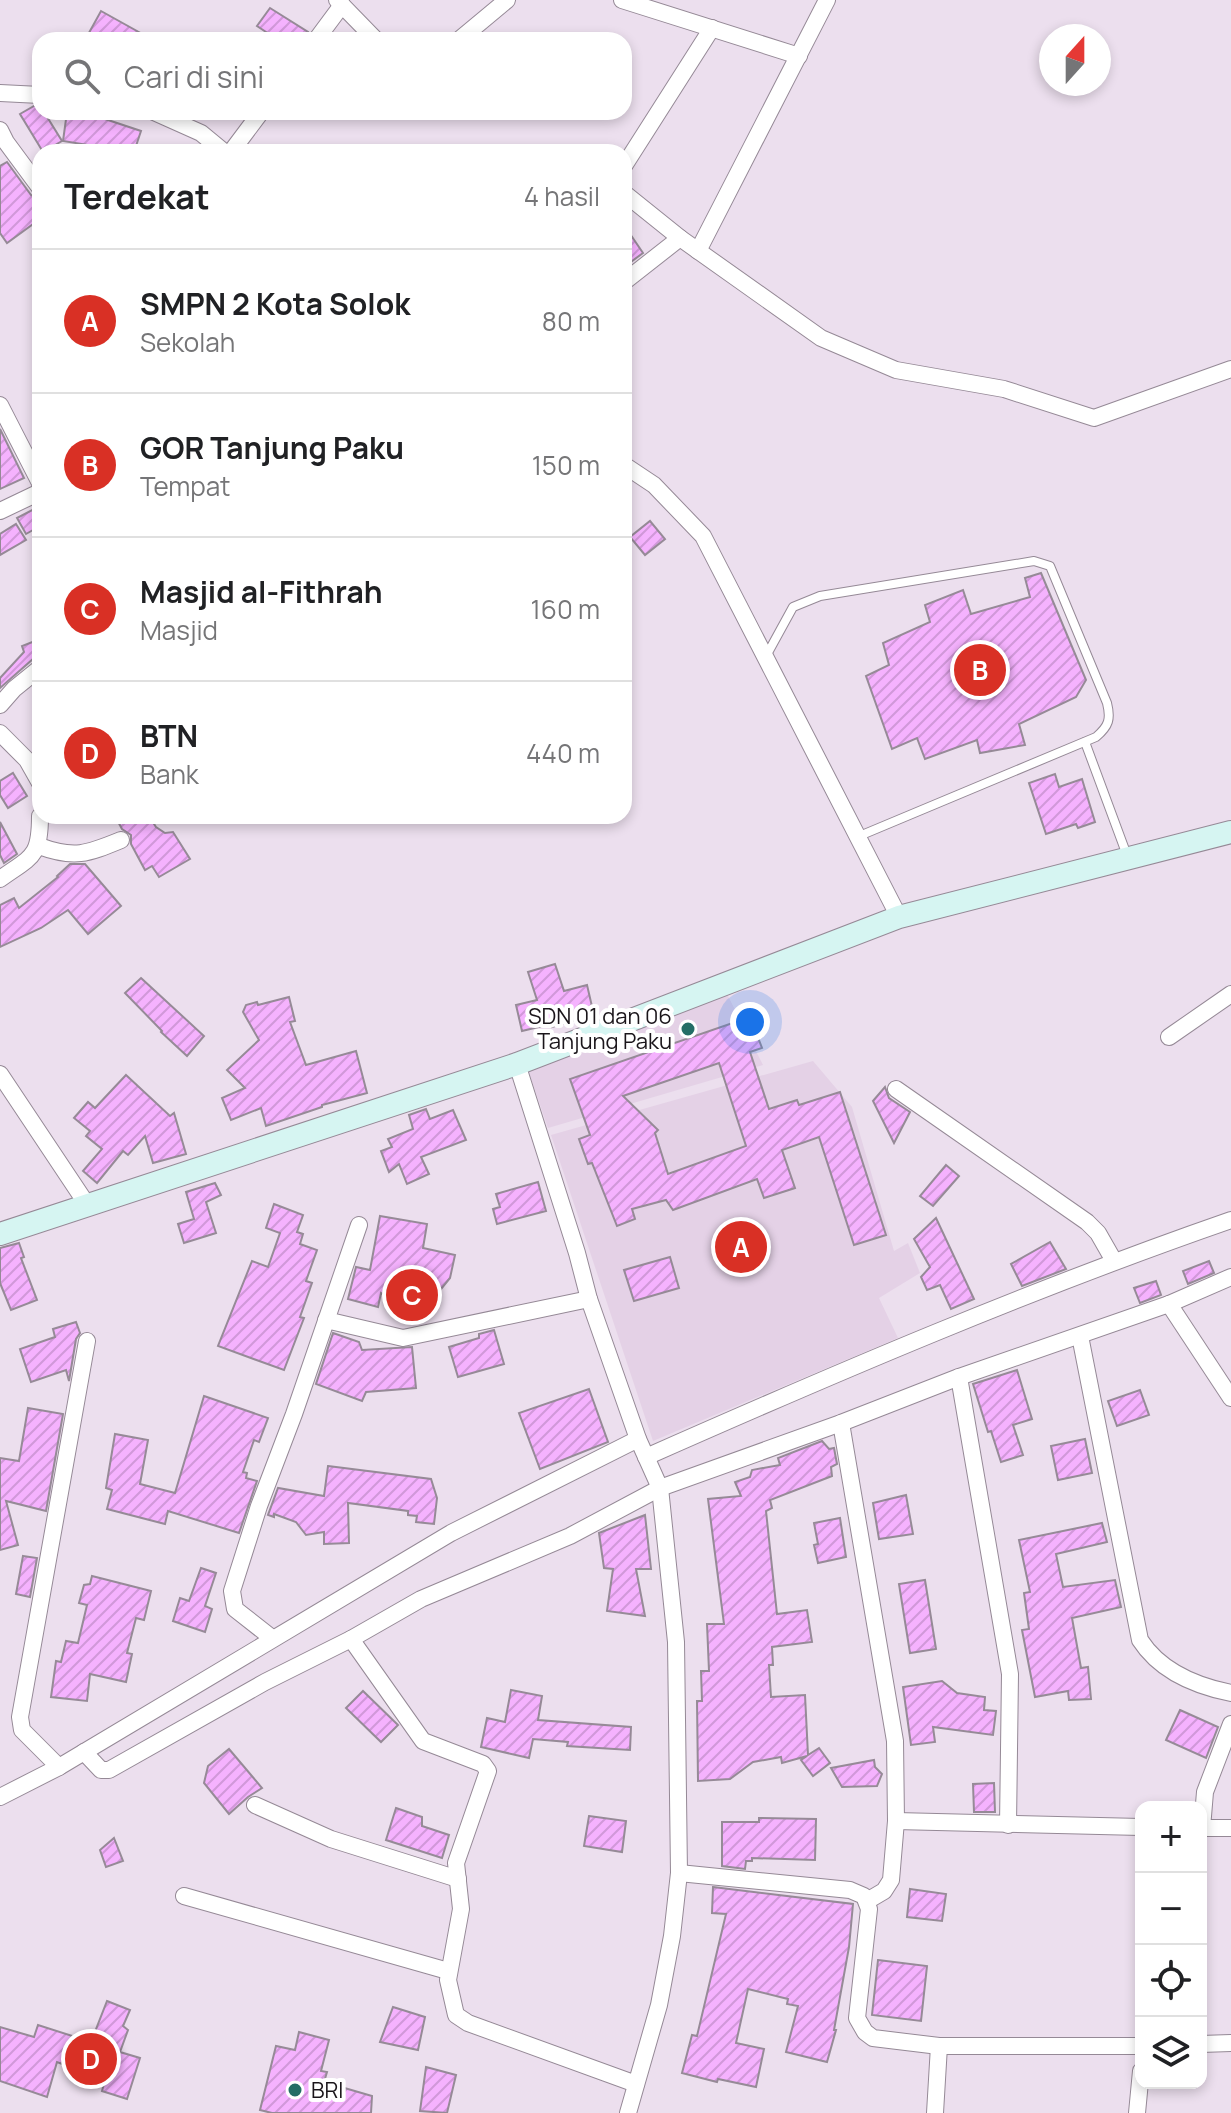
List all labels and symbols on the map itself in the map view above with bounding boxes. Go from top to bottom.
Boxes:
north arrow [1039,24,1111,96]
pin: B [954,640,1006,700]
place label: SDN 01 dan 06 Tanjung Paku [528,1001,672,1056]
your location [730,1002,770,1042]
marker: SDN 01 dan 06 Tanjung Paku [679,1020,697,1038]
pin: A [715,1217,767,1277]
pin: C [386,1265,438,1325]
pin: D [65,2029,117,2089]
place label: BRI [311,2075,344,2105]
marker: BRI [286,2081,304,2099]

